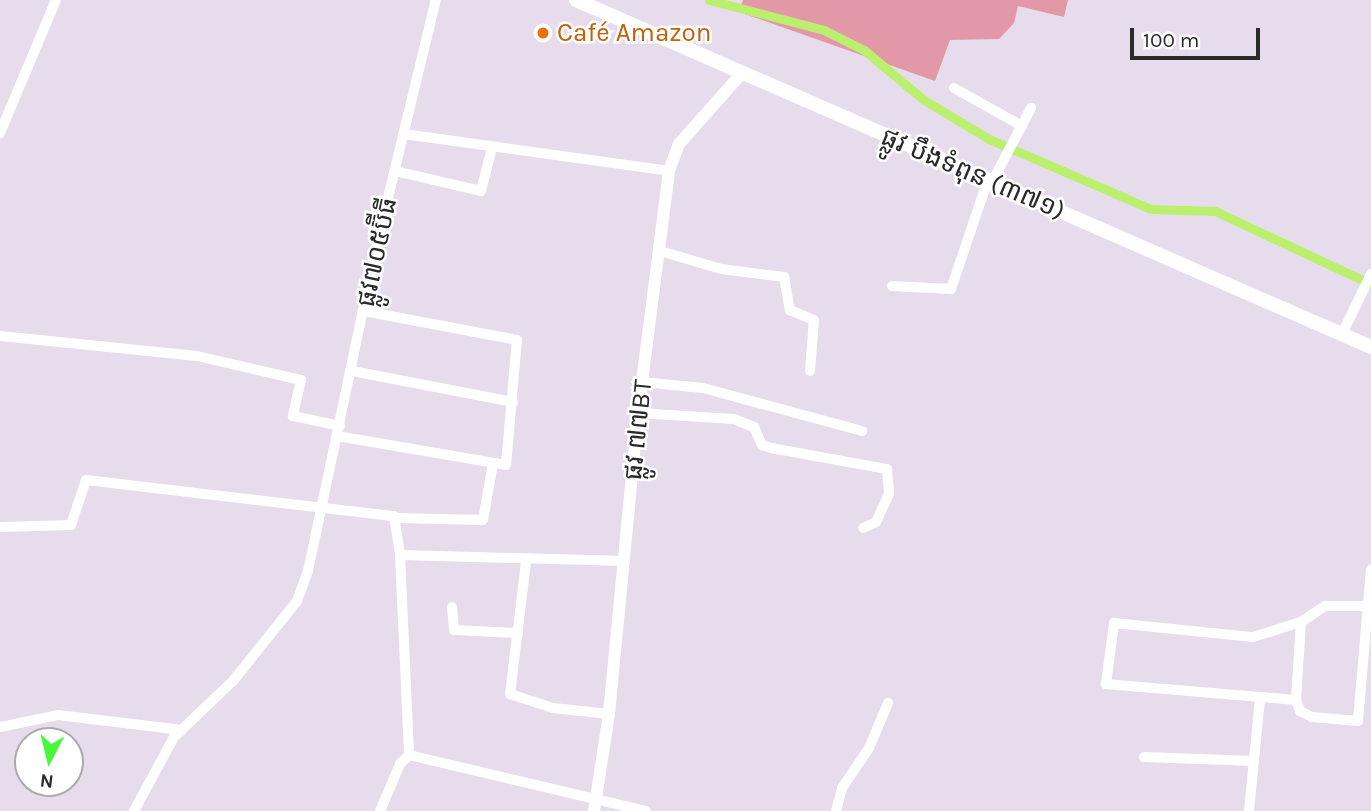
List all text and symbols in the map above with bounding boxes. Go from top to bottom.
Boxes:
scale bar [1133,14,1262,58]
place label: Café Amazon [557,17,711,49]
marker: Café Amazon [535,25,551,41]
text: 100 m [1143,28,1200,52]
street label: ផ្លូវ បឹងទំពុន (៣៧១) [876,121,1070,227]
street label: ផ្លូវ៧០៥ប៊ីធី [350,194,404,310]
street label: ផ្លូវ ៧៧BT [617,378,659,482]
north arrow [14,727,84,797]
text: N [39,769,55,793]

